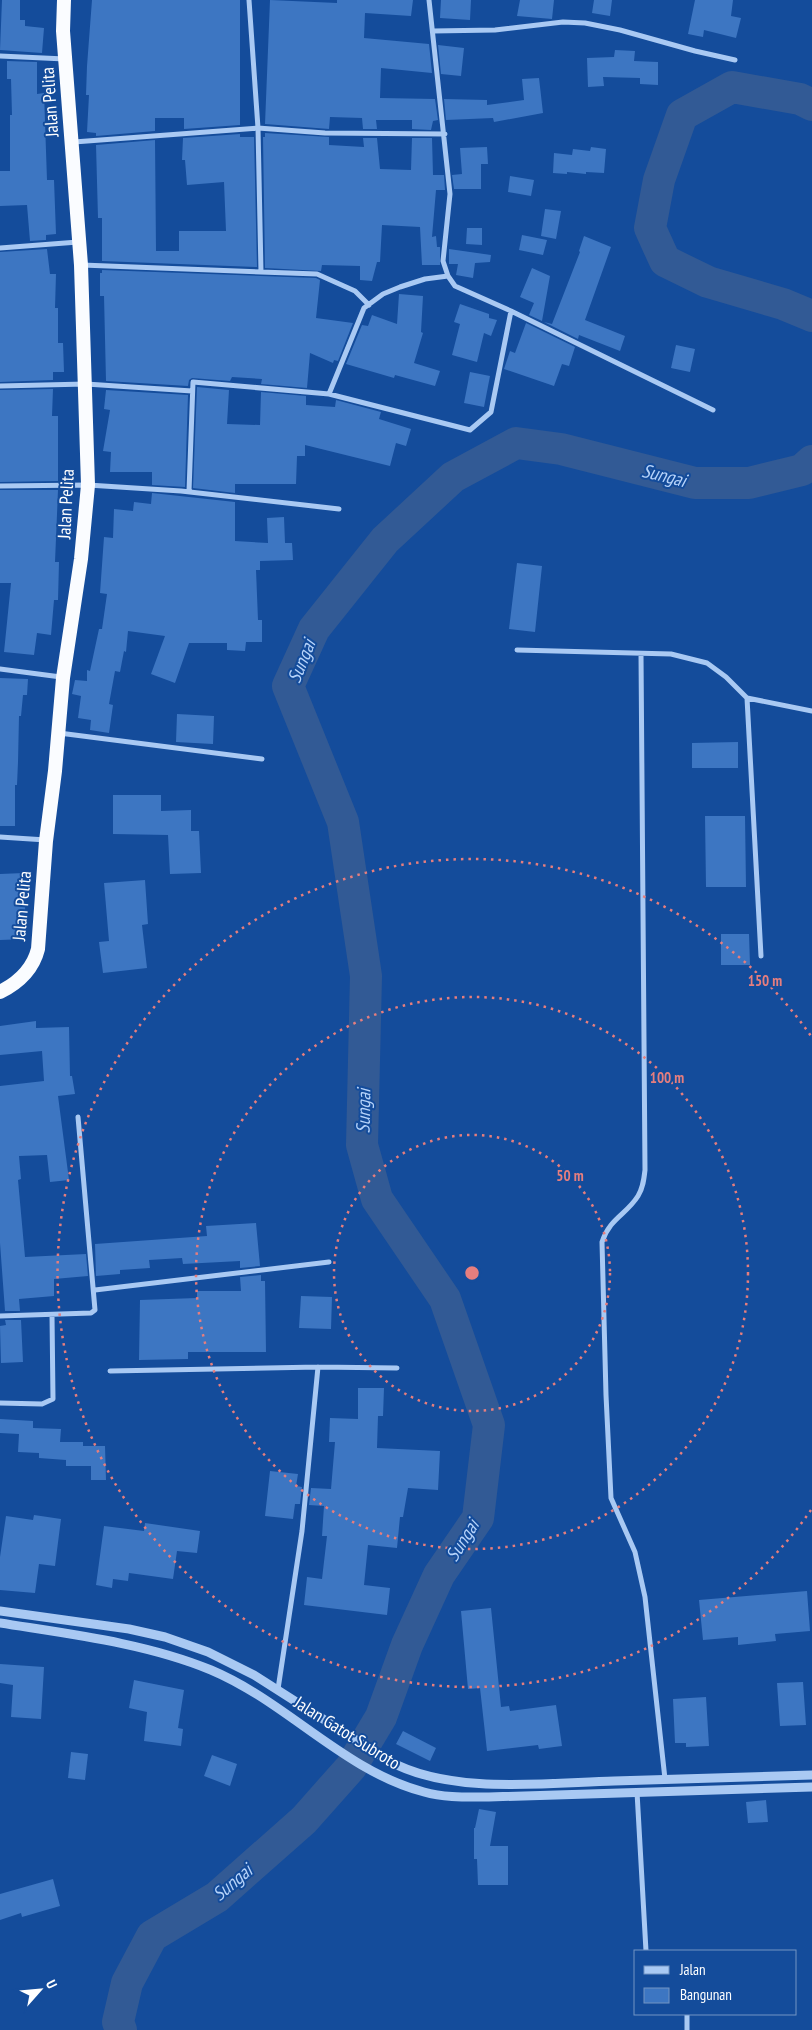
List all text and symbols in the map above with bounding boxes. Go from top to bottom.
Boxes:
street label: Jalan Pelita [36,66,63,139]
water label: Sungai [639,458,691,493]
street label: Jalan Pelita [52,468,79,540]
water label: Sungai [282,633,322,686]
street label: Jalan Pelita [7,870,36,943]
text: 150 m [748,971,782,990]
text: 100 m [650,1068,684,1087]
water label: Sungai [351,1086,375,1134]
text: 50 m [556,1166,584,1185]
centre of rings [463,1264,481,1282]
water label: Sungai [440,1512,486,1565]
street label: Jalan Gatot Subroto [289,1690,405,1774]
water label: Sungai [207,1857,259,1906]
legend [634,1950,797,2015]
text: Jalan [679,1960,706,1979]
north arrow [15,1965,65,2015]
text: U [42,1977,61,1991]
text: Bangunan [680,1985,732,2004]

